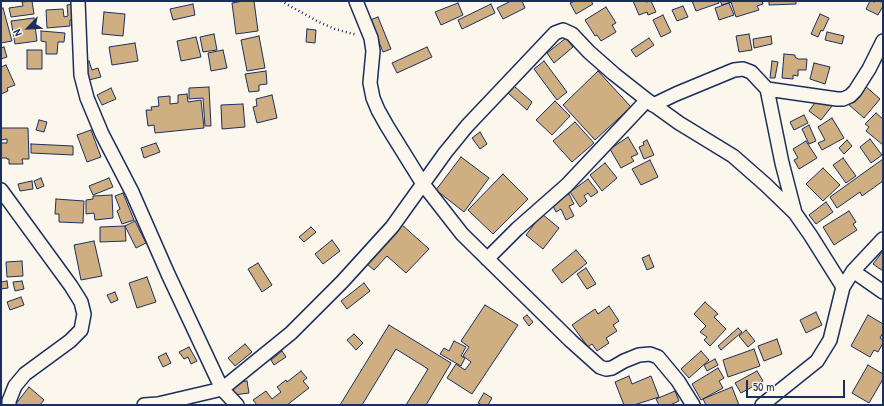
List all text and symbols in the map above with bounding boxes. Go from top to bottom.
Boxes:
north arrow [8,8,48,48]
text: N [9,27,25,38]
scale bar [748,372,847,398]
text: 50 m [753,378,774,395]

